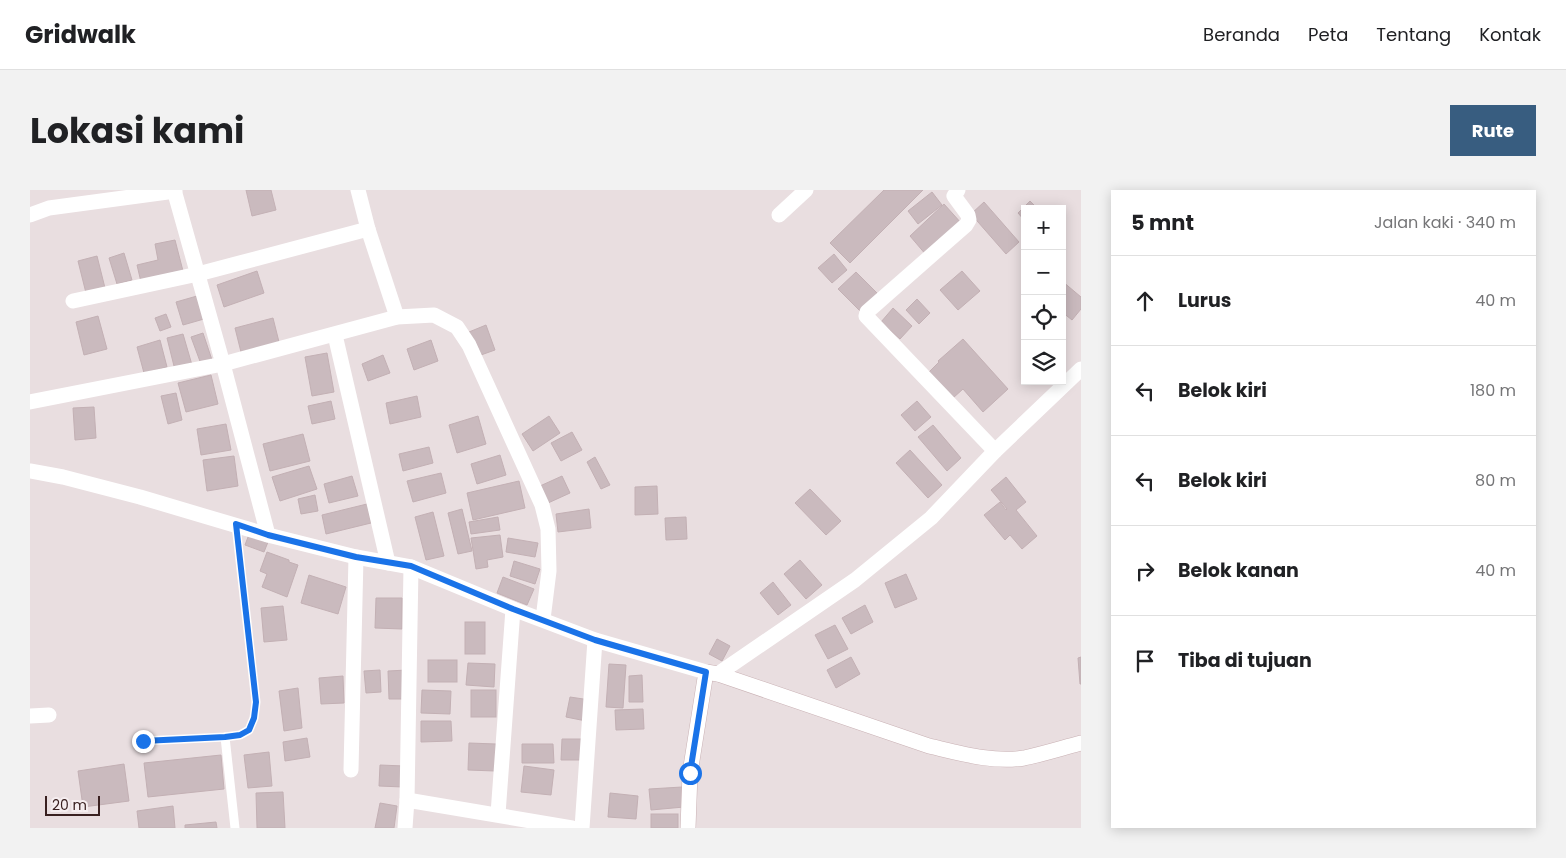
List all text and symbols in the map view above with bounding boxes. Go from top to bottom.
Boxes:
text: Gridwalk [25,18,136,51]
text: Beranda [1203,22,1280,47]
text: Peta [1308,22,1348,47]
text: Tentang [1376,22,1451,47]
text: Kontak [1479,22,1541,47]
button: Rute [1450,105,1536,156]
text: Lokasi kami [30,106,244,155]
map controls [1021,205,1066,385]
button: + [1021,205,1066,250]
text: 5 mnt [1131,208,1194,237]
text: Jalan kaki · 340 m [1374,211,1516,234]
button: − [1021,250,1066,295]
icon: ahead [1131,287,1159,315]
text: Lurus [1178,287,1231,314]
text: 40 m [1475,289,1516,312]
button: locate [1021,295,1066,340]
button: layers [1021,340,1066,385]
icon: left [1131,377,1159,405]
text: Belok kiri [1178,377,1267,404]
text: 180 m [1470,379,1516,402]
icon: left [1131,467,1159,495]
text: Belok kiri [1178,467,1267,494]
text: 80 m [1475,469,1516,492]
icon: right [1131,557,1159,585]
text: Belok kanan [1178,557,1299,584]
text: 40 m [1475,559,1516,582]
icon: arrive [1131,647,1159,675]
text: Tiba di tujuan [1178,647,1312,674]
route end [132,730,155,753]
route start [679,762,702,785]
scale bar [45,793,100,816]
text: 20 m [52,795,87,815]

